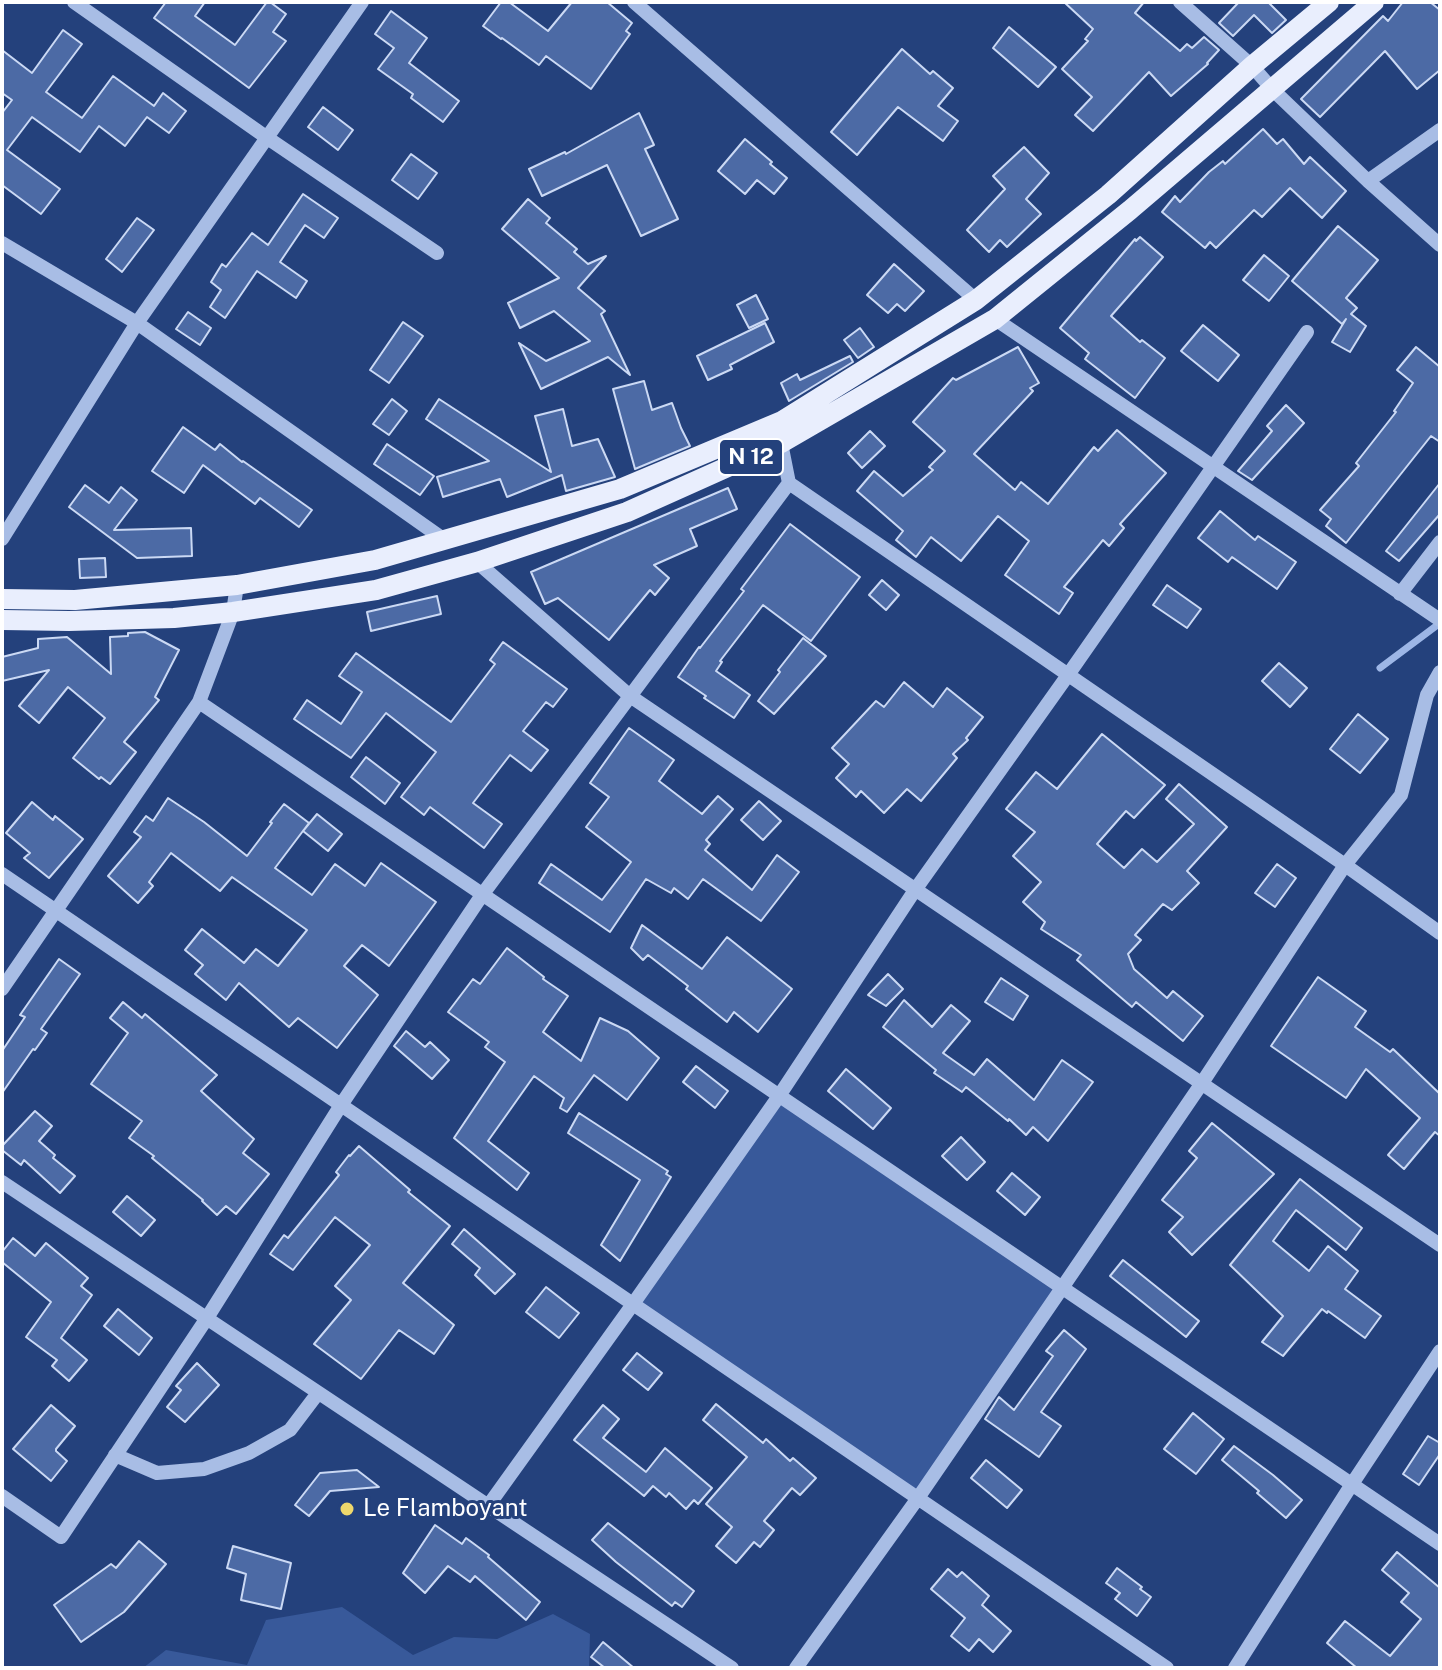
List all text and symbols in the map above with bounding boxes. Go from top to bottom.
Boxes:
road number: N 12 [719,439,783,475]
place label: Le Flamboyant [363,1495,527,1523]
marker: Le Flamboyant [338,1500,356,1518]

